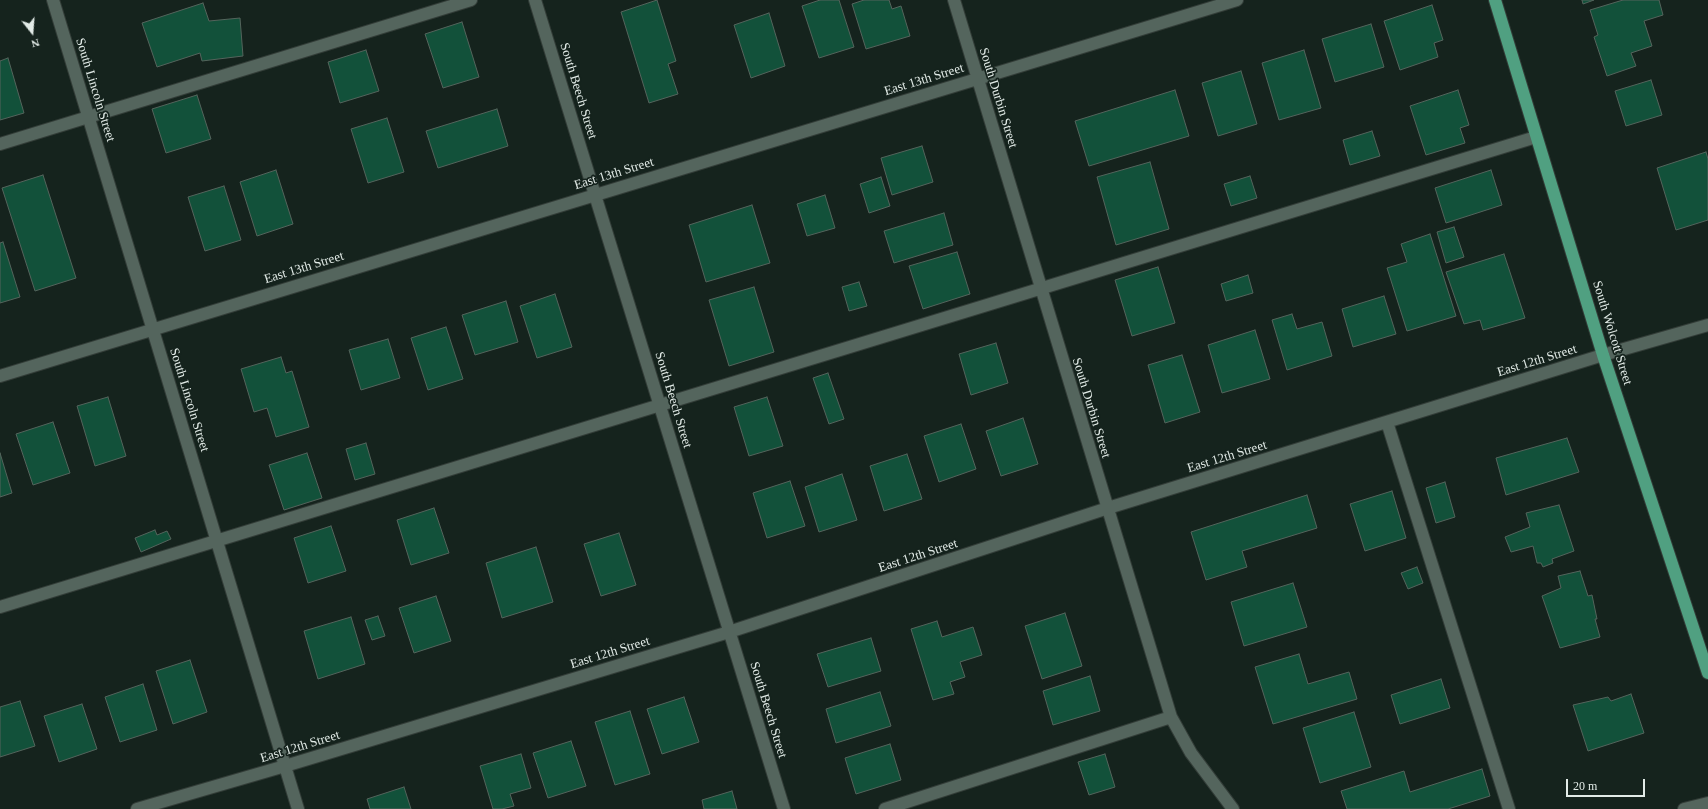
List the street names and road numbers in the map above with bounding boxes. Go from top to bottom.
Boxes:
street label: South Lincoln Street [72,36,118,144]
street label: South Beech Street [556,41,600,141]
street label: South Durbin Street [975,46,1021,150]
street label: East 13th Street [882,61,966,99]
street label: East 13th Street [572,155,656,193]
street label: East 13th Street [262,249,346,287]
street label: South Wolcott Street [1589,279,1635,387]
street label: East 12th Street [1495,342,1579,380]
street label: South Lincoln Street [166,346,212,454]
street label: South Beech Street [651,350,695,450]
street label: South Durbin Street [1068,356,1114,460]
street label: East 12th Street [1185,438,1269,476]
street label: East 12th Street [876,536,960,576]
street label: East 12th Street [568,634,652,672]
street label: South Beech Street [746,660,790,760]
street label: East 12th Street [258,728,342,766]

